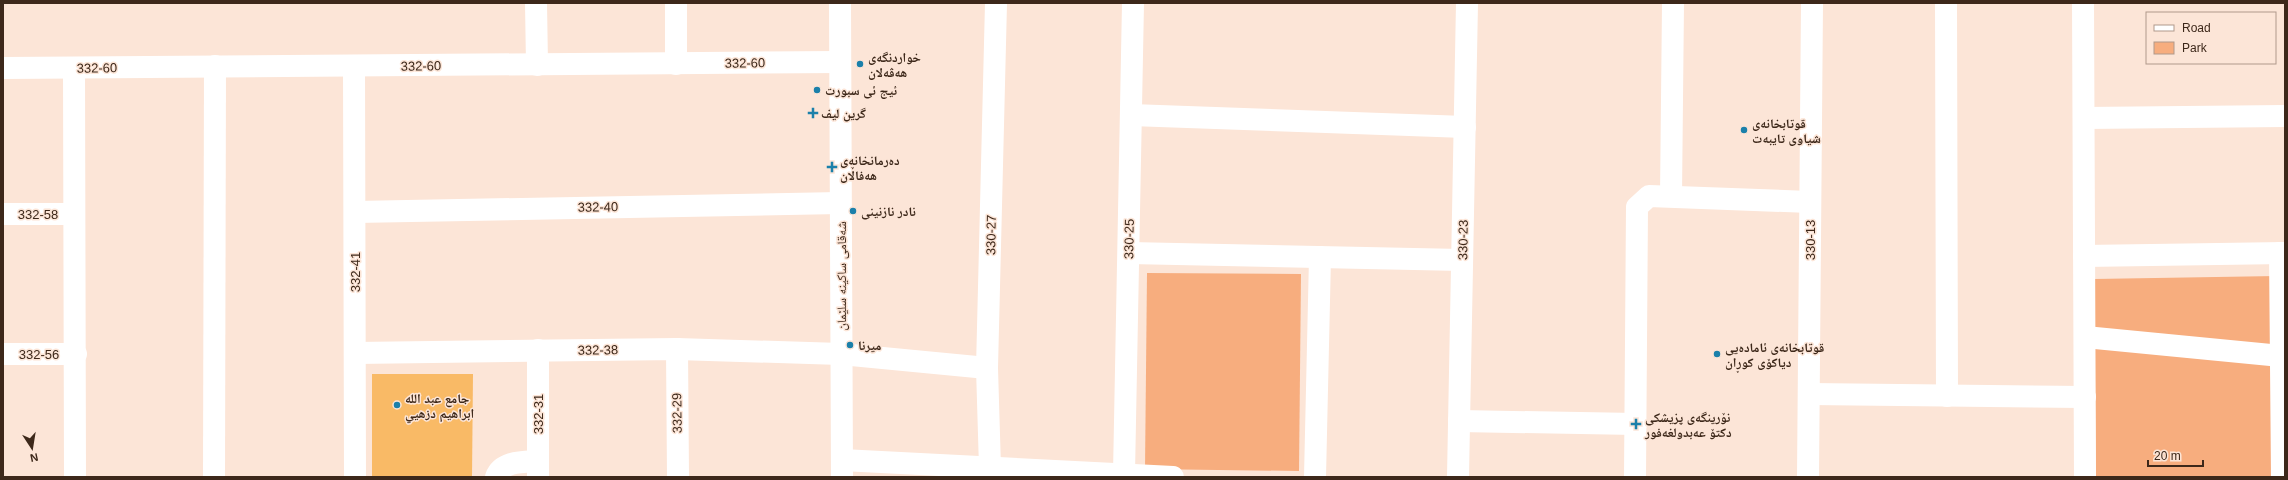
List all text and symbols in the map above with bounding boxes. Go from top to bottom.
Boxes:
legend [2146,12,2276,64]
text: Road [2182,21,2211,35]
text: Park [2182,41,2208,55]
place label: خواردنگەی هەڤەلان [868,50,921,80]
street label: 332-60 [725,55,765,71]
street label: 332-60 [401,58,441,74]
marker: خواردنگەی هەڤەلان [855,59,865,69]
street label: 332-60 [77,60,117,76]
place label: ئیج ئی سبورت [825,83,897,99]
marker: ئیج ئی سبورت [812,85,822,95]
place label: گرین لیف [821,106,866,122]
marker: گرین لیف [808,108,818,118]
place label: قوتابخانەی شیاوی تایبەت [1752,116,1821,146]
marker: قوتابخانەی شیاوی تایبەت [1739,125,1749,135]
place label: دەرمانخانەی هەفاڵان [840,153,900,183]
marker: دەرمانخانەی هەفاڵان [827,162,837,172]
street label: 332-40 [578,199,618,215]
place label: نادر نازنینی [861,204,916,220]
marker: نادر نازنینی [848,206,858,216]
street label: 332-58 [18,207,58,222]
street label: 330-27 [983,215,999,255]
street label: 330-25 [1121,219,1137,259]
street label: 330-23 [1455,220,1471,260]
street label: 330-13 [1803,220,1818,260]
street label: شەقامی ساکینە سلێمان [834,221,850,331]
street label: 332-41 [348,252,363,292]
place label: ميرنا [858,338,881,353]
marker: ميرنا [845,340,855,350]
place label: قوتابخانەی ئامادەیی دیاکۆی کوڕان [1725,340,1824,372]
street label: 332-38 [578,342,618,358]
street label: 332-56 [19,347,59,362]
marker: قوتابخانەی ئامادەیی دیاکۆی کوڕان [1712,349,1722,359]
place label: جامع عبد الله ابراهيم دزهيي [405,391,474,424]
street label: 332-29 [669,393,685,433]
street label: 332-31 [531,394,546,434]
marker: جامع عبد الله ابراهيم دزهيي [392,400,402,410]
place label: نۆرینگەی پزیشکی دکتۆ عەبدولغەفور [1644,410,1732,440]
marker: نۆرینگەی پزیشکی دکتۆ عەبدولغەفور [1630,418,1642,430]
north arrow [12,428,52,468]
scale bar [2148,442,2203,468]
text: 20 m [2154,449,2181,463]
text: N [29,451,39,464]

